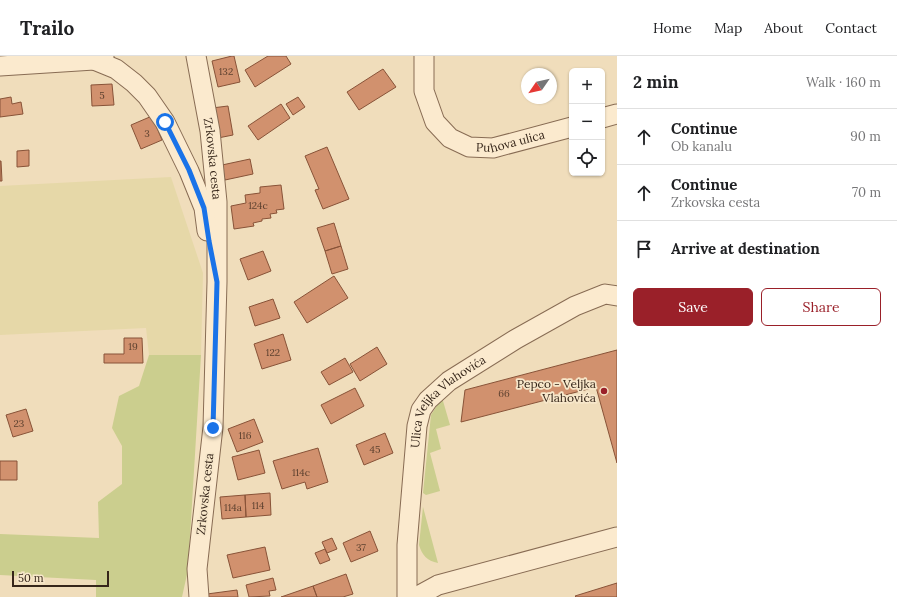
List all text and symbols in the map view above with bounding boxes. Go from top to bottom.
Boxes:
text: Trailo [20,16,74,40]
text: Home [653,19,692,37]
text: Map [714,19,742,37]
text: About [764,19,803,37]
text: Contact [825,19,877,37]
house number: 132 [219,65,233,78]
north arrow [521,68,557,104]
map controls [569,68,605,176]
button: + [569,68,605,104]
text: 2 min [633,71,679,93]
text: Walk · 160 m [806,74,881,91]
house number: 5 [99,89,105,102]
button: − [569,104,605,140]
route start [156,113,174,131]
street label: Zrkovska cesta [201,116,225,200]
text: Continue [671,119,737,138]
icon: ahead [633,126,655,148]
house number: 3 [144,127,150,140]
street label: Puhova ulica [476,127,546,155]
text: 90 m [850,128,881,145]
text: Ob kanalu [671,138,732,155]
button: locate [569,140,605,176]
text: Continue [671,175,737,194]
icon: ahead [633,182,655,204]
text: 70 m [852,184,881,201]
text: Zrkovska cesta [671,194,760,211]
house number: 124c [248,199,268,212]
icon: arrive [633,238,655,260]
text: Arrive at destination [671,239,820,258]
button: Save [633,288,753,326]
button: Share [761,288,881,326]
house number: 19 [128,340,138,353]
house number: 122 [266,346,280,359]
street label: Ulica Veljka Vlahovića [407,352,488,449]
place label: Pepco - Veljka Vlahovića [517,376,596,405]
marker: Pepco - Veljka Vlahovića [599,386,609,396]
house number: 66 [498,387,510,400]
house number: 23 [14,417,25,430]
route end [204,419,222,437]
house number: 116 [238,429,252,442]
house number: 45 [370,443,380,456]
street label: Zrkovska cesta [193,452,216,536]
house number: 114c [292,466,310,479]
house number: 114 [252,499,265,512]
house number: 114a [224,501,242,514]
house number: 37 [356,541,366,554]
scale bar [12,569,109,588]
text: 50 m [18,571,44,585]

